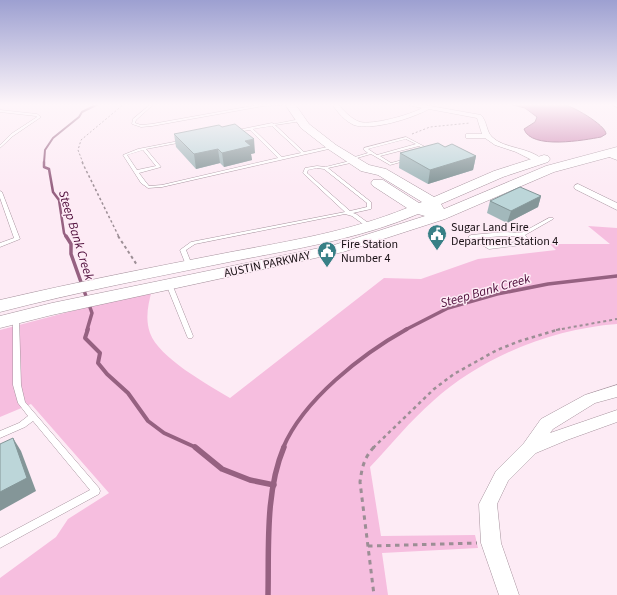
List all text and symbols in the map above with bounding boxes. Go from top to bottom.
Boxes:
water label: Steep Bank Creek [54,188,98,283]
place label: Sugar Land Fire Department Station 4 [451,219,558,250]
public building icon: Sugar Land Fire Department Station 4 [426,223,448,251]
place label: Fire Station Number 4 [341,236,398,267]
public building icon: Fire Station Number 4 [316,240,338,268]
street label: AUSTIN PARKWAY [222,247,312,282]
water label: Steep Bank Creek [438,269,533,312]

